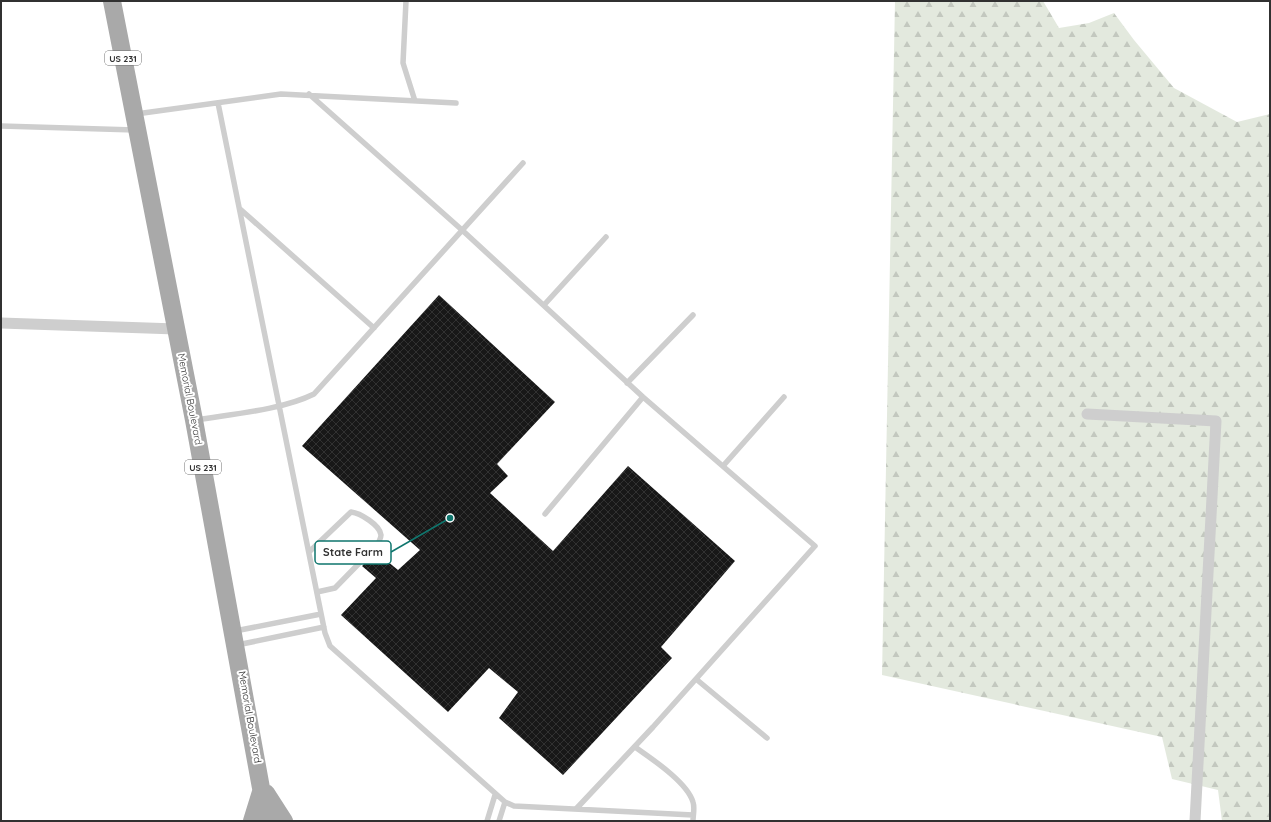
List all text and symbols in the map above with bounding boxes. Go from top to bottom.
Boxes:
road number: US 231 [105,51,141,65]
street label: Memorial Boulevard [175,352,205,446]
road number: US 231 [185,460,221,474]
callout: State Farm [315,541,391,564]
text: State Farm [323,545,383,559]
street label: Memorial Boulevard [236,670,264,764]

